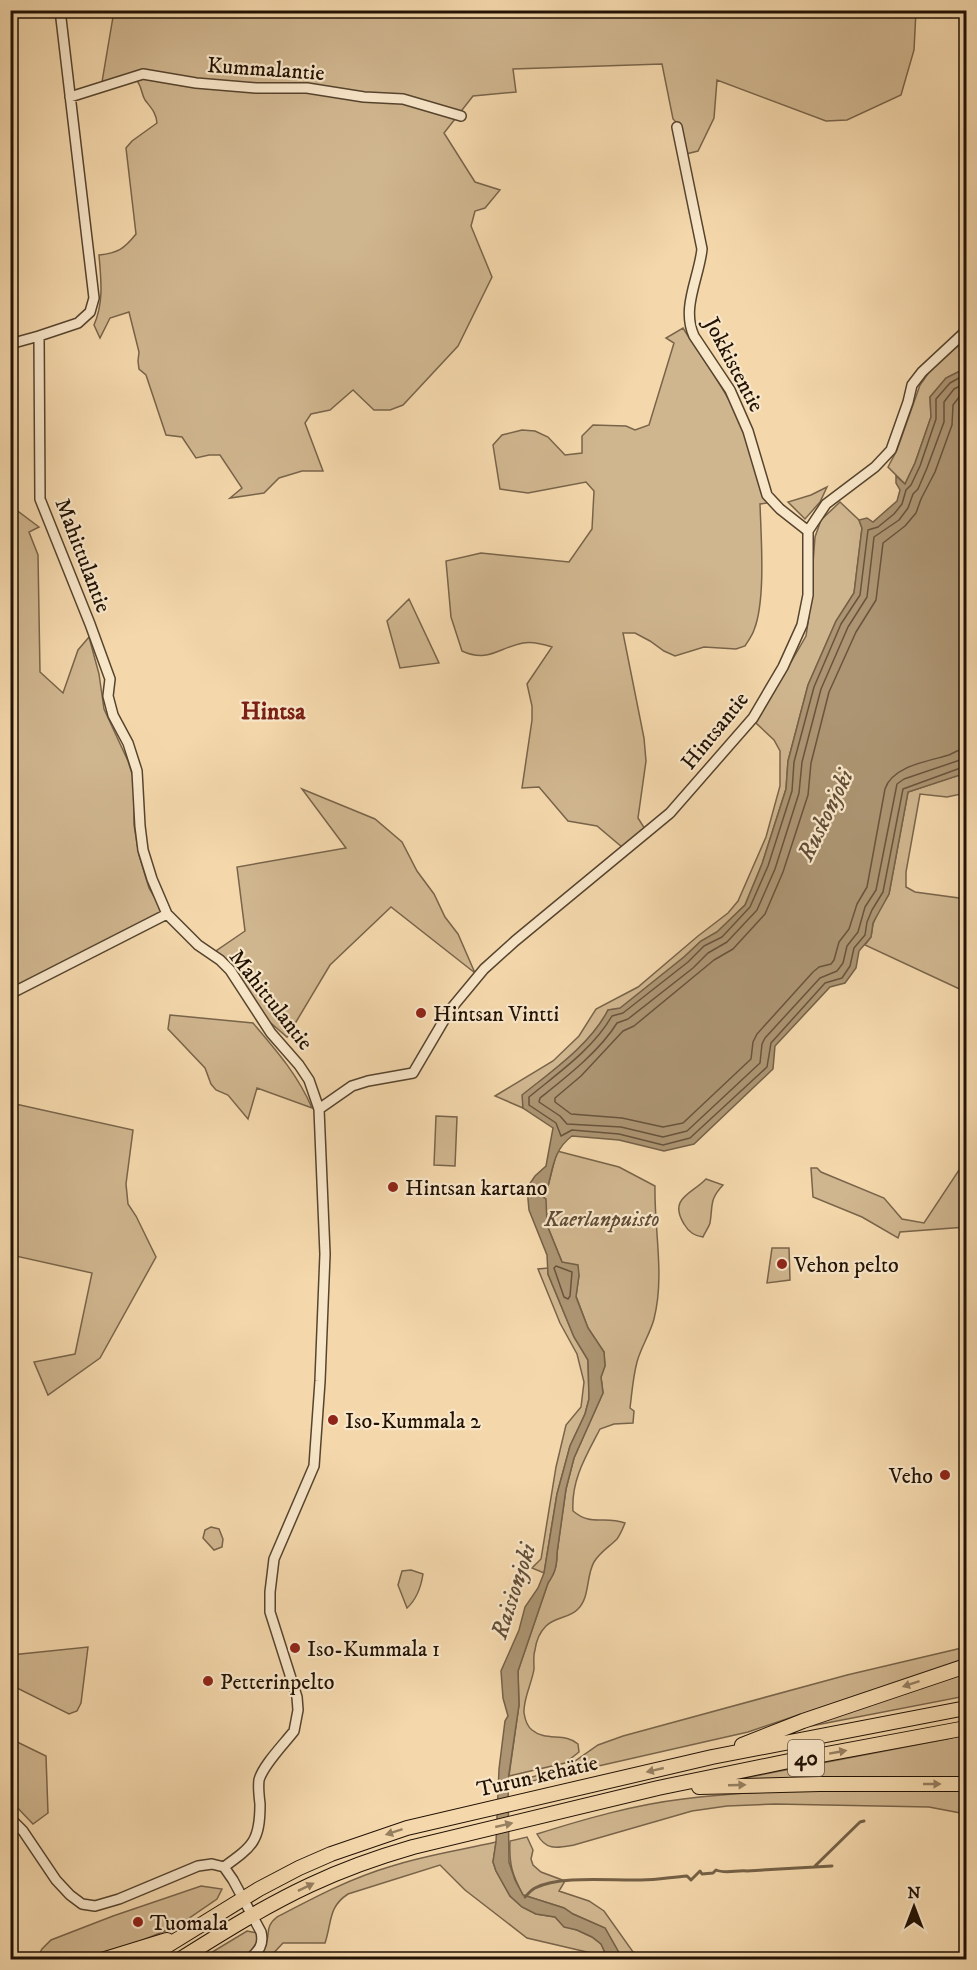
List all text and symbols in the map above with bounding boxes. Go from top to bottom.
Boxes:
street label: Kummalantie [206,52,325,87]
street label: Jokkistentie [697,311,770,417]
street label: Mahittulantie [48,494,117,617]
street label: Hintsantie [676,687,755,775]
district label: Hintsa [241,697,306,727]
water label: Ruskonjoki [791,763,862,867]
street label: Mahittulantie [223,944,319,1056]
place label: Hintsan Vintti [433,1001,559,1028]
marker: Hintsan Vintti [414,1006,428,1020]
place label: Hintsan kartano [405,1175,547,1202]
marker: Hintsan kartano [386,1180,400,1194]
park label: Kaerlanpuisto [544,1206,659,1233]
place label: Vehon pelto [793,1252,899,1279]
marker: Vehon pelto [775,1257,789,1271]
place label: Iso-Kummala 2 [345,1408,481,1435]
marker: Iso-Kummala 2 [326,1413,340,1427]
place label: Veho [888,1463,933,1490]
marker: Veho [938,1468,952,1482]
water label: Raisionjoki [484,1538,544,1644]
place label: Iso-Kummala 1 [307,1636,440,1663]
marker: Iso-Kummala 1 [288,1641,302,1655]
place label: Petterinpelto [220,1669,335,1696]
marker: Petterinpelto [201,1674,215,1688]
one-way arrow [902,1680,920,1690]
road number: 40 [788,1740,824,1776]
one-way arrow [829,1747,848,1756]
street label: Turun kehätie [474,1749,600,1803]
one-way arrow [646,1765,665,1775]
one-way arrow [923,1779,942,1789]
one-way arrow [728,1781,747,1790]
one-way arrow [495,1819,513,1829]
one-way arrow [385,1828,403,1837]
north arrow [884,1877,944,1937]
one-way arrow [297,1883,314,1892]
text: N [907,1883,921,1903]
place label: Tuomala [150,1910,229,1937]
marker: Tuomala [131,1915,145,1929]

